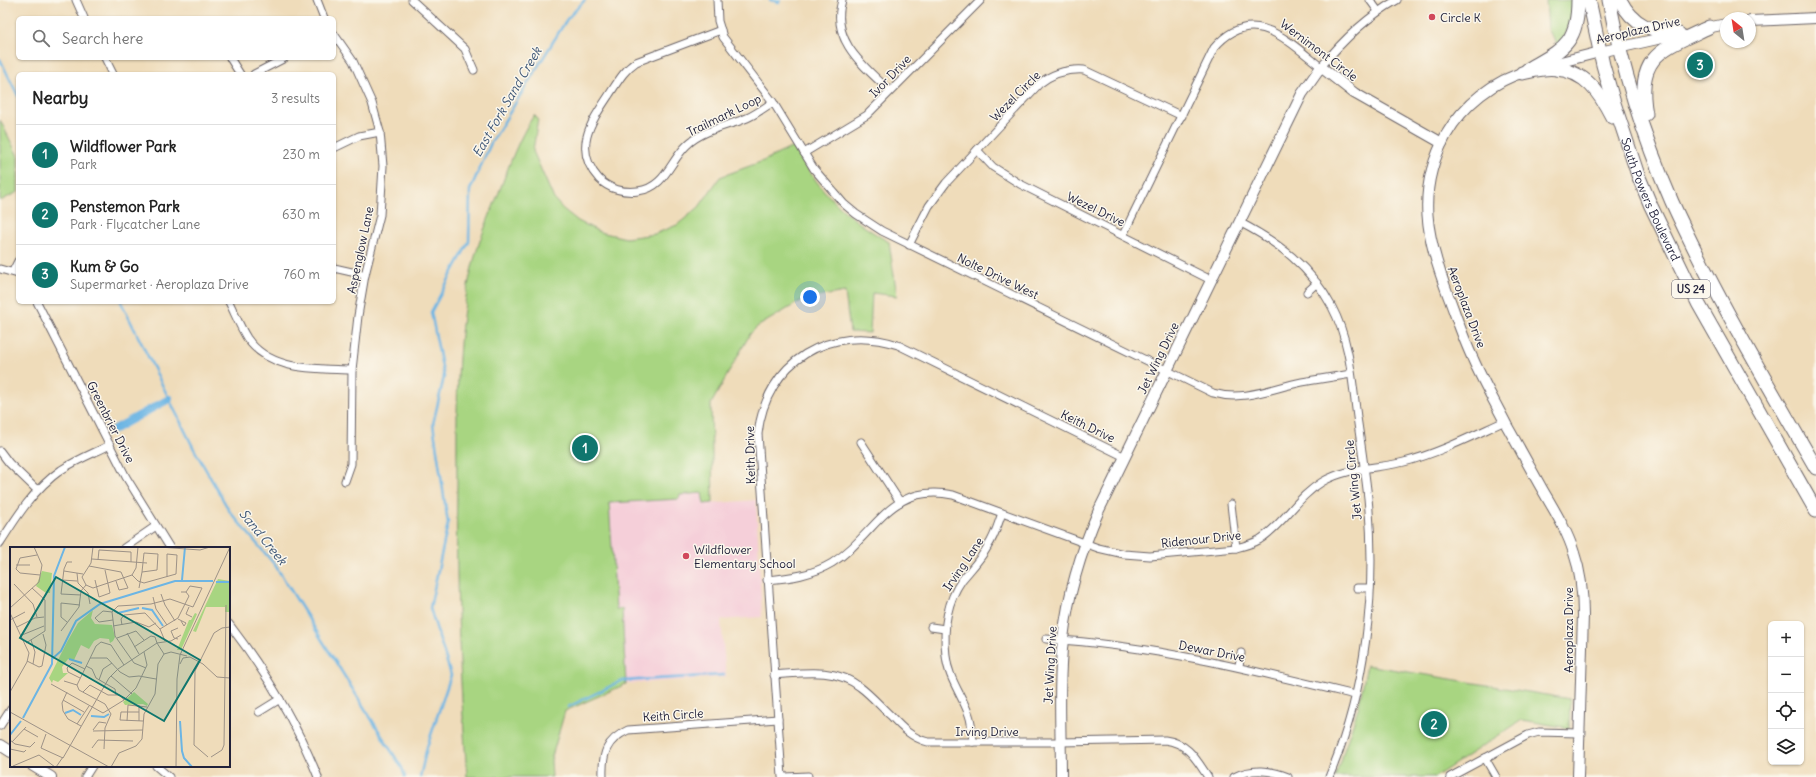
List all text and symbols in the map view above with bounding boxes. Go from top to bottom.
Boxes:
place label: Circle K [1440,10,1481,25]
marker: Circle K [1427,12,1437,22]
north arrow [1720,12,1756,48]
street label: Aeroplaza Drive [1594,13,1682,47]
search box [16,16,336,60]
street label: Wernimont Circle [1277,16,1361,84]
icon: search [30,27,52,49]
text: Search here [62,29,143,48]
water label: East Fork Sand Creek [469,43,546,160]
pin: 3 [1687,50,1713,80]
street label: Ivor Drive [866,52,914,100]
street label: Wezel Circle [987,68,1043,124]
text: Nearby [32,87,88,109]
text: 3 results [271,90,320,107]
street label: Trailmark Loop [685,91,764,139]
street label: South Powers Boulevard [1619,135,1684,263]
text: Wildflower Park [70,137,176,156]
text: 1 [42,146,48,163]
text: 230 m [282,146,320,163]
text: Park [70,156,97,173]
street label: Wezel Drive [1064,188,1128,230]
text: Penstemon Park [70,197,180,216]
street label: Aspenglow Lane [343,205,377,295]
text: 2 [41,206,49,223]
text: 630 m [282,206,320,223]
text: Park · Flycatcher Lane [70,216,200,233]
street label: Nolte Drive West [955,250,1041,302]
text: Kum & Go [70,257,139,276]
street label: Aeroplaza Drive [1445,264,1489,350]
text: 3 [41,266,49,283]
text: 760 m [283,266,320,283]
text: Supermarket · Aeroplaza Drive [70,276,249,293]
road number: US 24 [1672,280,1710,298]
your location [800,287,820,307]
street label: Jet Wing Drive [1134,320,1182,396]
street label: Greenbrier Drive [84,379,138,465]
street label: Keith Drive [1058,406,1118,446]
street label: Keith Drive [742,426,758,484]
pin: 1 [572,433,598,463]
street label: Jet Wing Circle [1341,439,1365,521]
water label: Sand Creek [235,506,292,569]
street label: Ridenour Drive [1160,527,1242,551]
street label: Irving Lane [940,534,986,594]
place label: Wildflower Elementary School [694,542,795,571]
inset map [10,547,230,767]
marker: Wildflower Elementary School [681,551,691,561]
street label: Aeroplaza Drive [1561,587,1576,673]
map controls [1768,621,1804,765]
button: + [1768,621,1804,657]
street label: Jet Wing Drive [1040,626,1060,704]
street label: Dewar Drive [1177,637,1247,665]
button: − [1768,657,1804,693]
button: locate [1768,693,1804,729]
street label: Keith Circle [642,705,704,725]
pin: 2 [1421,709,1447,739]
street label: Irving Drive [955,724,1019,739]
button: layers [1768,729,1804,765]

